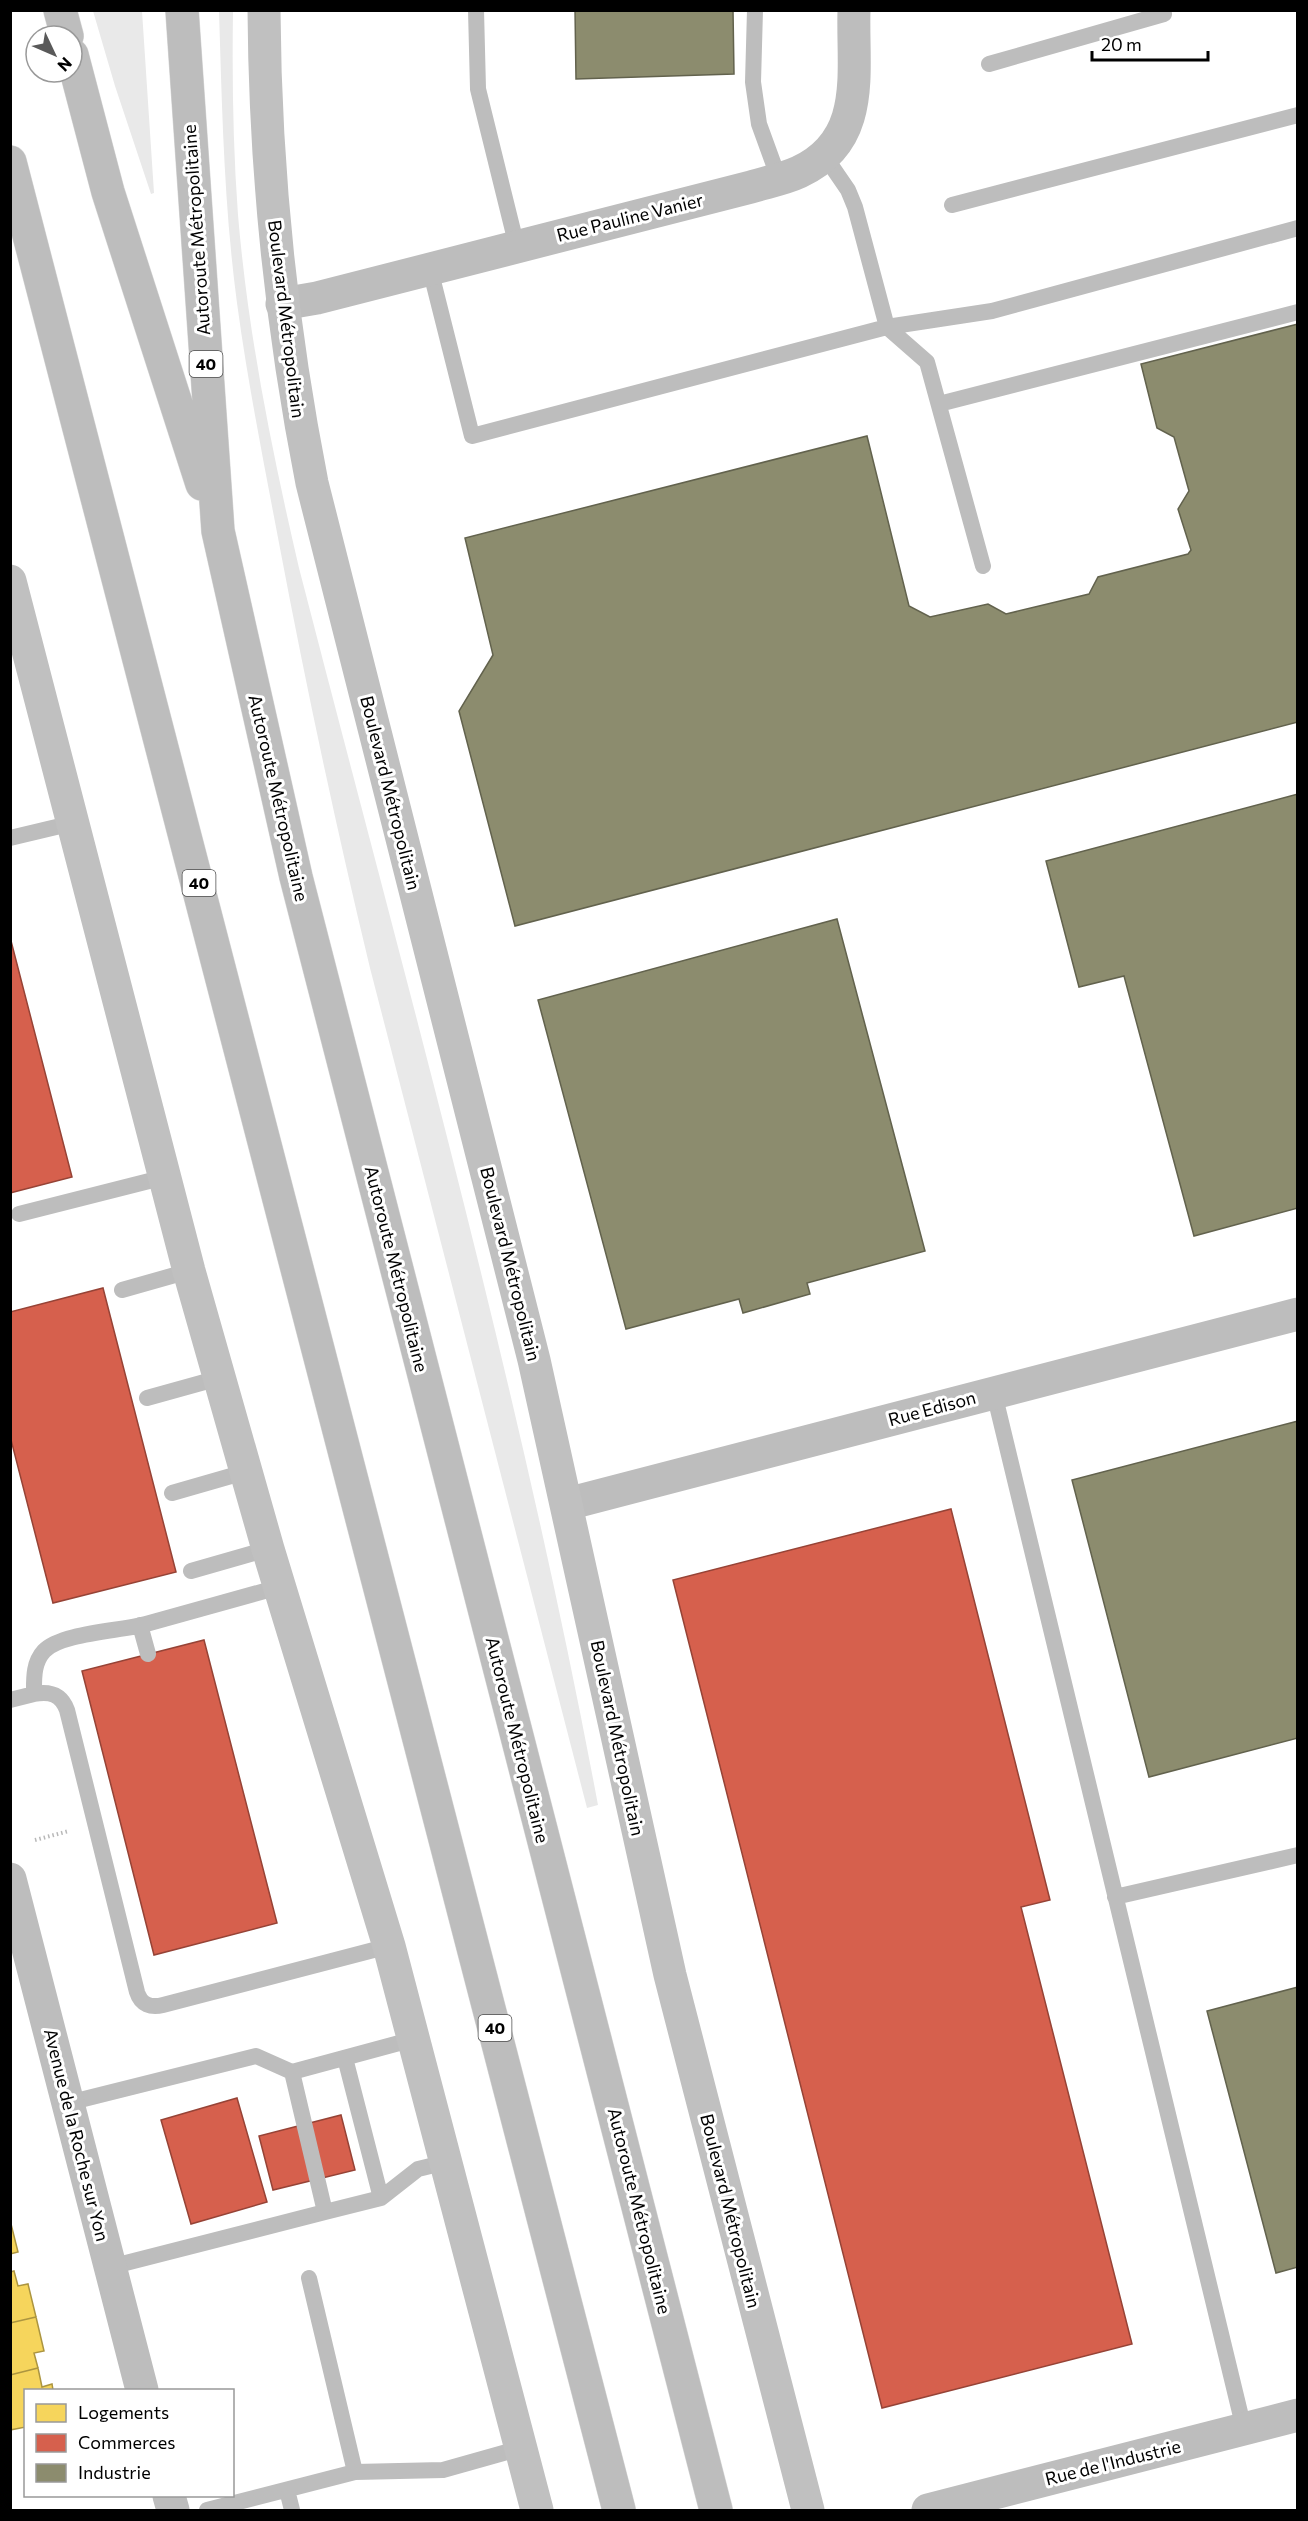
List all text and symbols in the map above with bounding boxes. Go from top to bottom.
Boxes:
north arrow [24,24,84,84]
scale bar [1092,24,1208,62]
text: 20 m [1101,33,1142,55]
text: N [54,54,76,76]
street label: Autoroute Métropolitaine [178,124,214,336]
street label: Rue Pauline Vanier [554,188,705,246]
street label: Boulevard Métropolitain [264,219,310,419]
road number: 40 [190,351,222,377]
street label: Autoroute Métropolitaine [244,692,313,903]
street label: Boulevard Métropolitain [356,693,426,892]
road number: 40 [182,870,216,896]
street label: Autoroute Métropolitaine [361,1163,433,1374]
street label: Boulevard Métropolitain [476,1164,546,1363]
street label: Rue Edison [885,1386,978,1430]
street label: Autoroute Métropolitaine [482,1634,554,1845]
street label: Boulevard Métropolitain [586,1638,649,1838]
road number: 40 [478,2015,512,2041]
street label: Avenue de la Roche sur Yon [40,2026,114,2243]
street label: Autoroute Métropolitaine [604,2105,676,2316]
street label: Boulevard Métropolitain [696,2111,766,2310]
legend [24,2389,234,2497]
text: Logements [78,2401,169,2423]
text: Commerces [78,2431,175,2453]
street label: Rue de l'Industrie [1043,2435,1183,2490]
text: Industrie [78,2461,151,2483]

